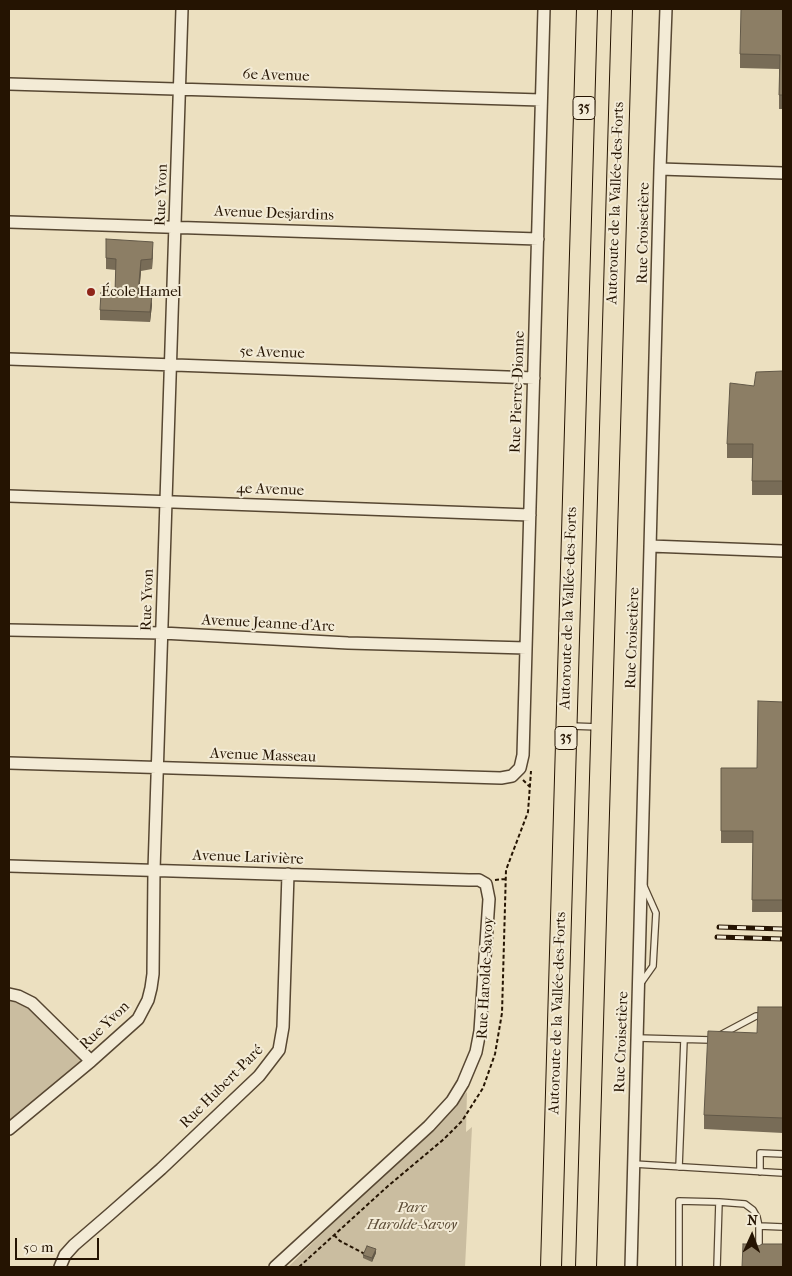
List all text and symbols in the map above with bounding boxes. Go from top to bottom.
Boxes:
street label: 6e Avenue [242,66,310,86]
road number: 35 [573,96,595,120]
street label: Autoroute de la Vallée-des-Forts [603,101,629,305]
street label: Rue Yvon [152,164,172,226]
street label: Rue Croisetière [634,182,654,284]
street label: Avenue Desjardins [214,203,334,225]
place label: École Hamel [101,283,182,301]
marker: École Hamel [85,286,97,298]
street label: Rue Pierre-Dionne [507,330,529,454]
street label: 5e Avenue [239,343,305,363]
street label: 4e Avenue [236,480,304,500]
street label: Autoroute de la Vallée-des-Forts [556,506,582,710]
street label: Rue Yvon [138,569,158,631]
street label: Rue Croisetière [622,587,644,689]
street label: Avenue Jeanne-d'Arc [201,612,335,636]
road number: 35 [555,726,577,750]
street label: Avenue Masseau [210,745,316,767]
street label: Avenue Larivière [192,847,304,869]
street label: Autoroute de la Vallée-des-Forts [545,911,571,1115]
street label: Rue Harolde-Savoy [474,916,498,1040]
street label: Rue Croisetière [611,991,633,1093]
street label: Rue Yvon [76,998,134,1054]
street label: Rue Hubert-Paré [177,1042,267,1132]
park label: Parc Harolde-Savoy [367,1199,457,1234]
north arrow [727,1211,777,1261]
text: N [747,1212,758,1229]
scale bar [18,1228,101,1260]
text: 50 m [23,1238,53,1256]

